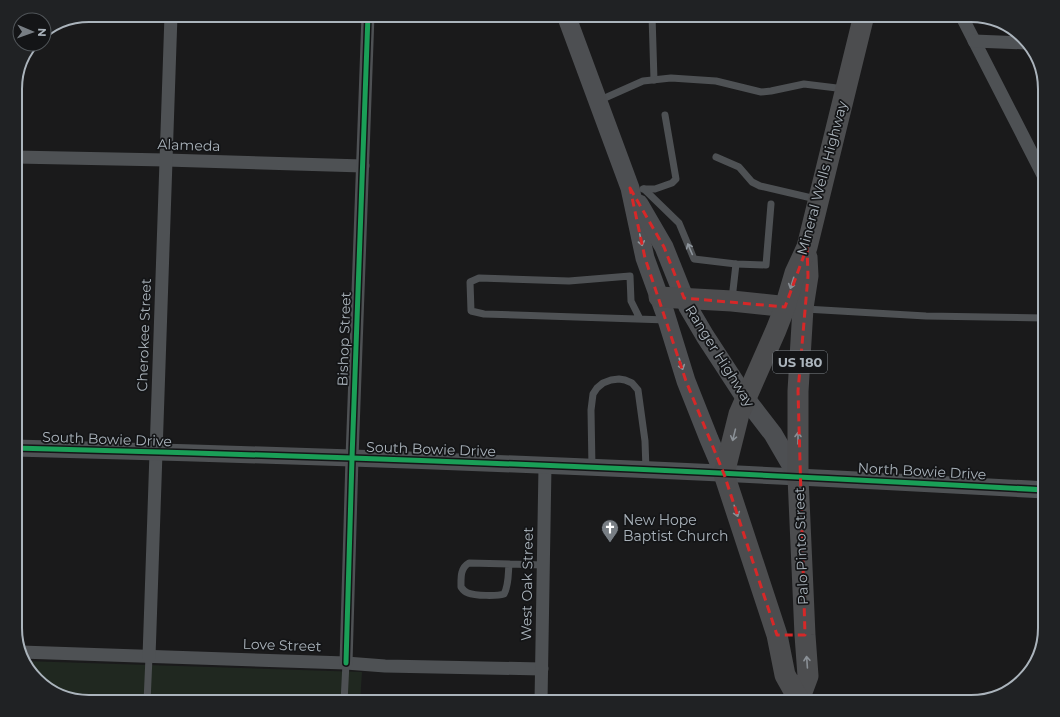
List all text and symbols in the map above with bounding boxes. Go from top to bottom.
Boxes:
north arrow [12,12,52,52]
text: N [35,28,49,37]
street label: Mineral Wells Highway [793,99,851,257]
street label: Alameda [157,135,221,155]
one-way arrow [637,233,645,246]
one-way arrow [686,243,693,255]
one-way arrow [788,276,795,289]
street label: Cherokee Street [133,278,155,392]
street label: Bishop Street [333,291,355,387]
street label: Ranger Highway [681,302,759,411]
road number: US 180 [773,351,827,373]
one-way arrow [678,357,685,370]
street label: South Bowie Drive [42,428,172,450]
one-way arrow [729,429,737,442]
one-way arrow [794,432,802,445]
street label: South Bowie Drive [366,438,496,460]
street label: North Bowie Drive [857,459,987,483]
street label: Palo Pinto Street [790,487,812,605]
one-way arrow [733,504,740,517]
place label: New Hope Baptist Church [623,511,728,545]
church icon: New Hope Baptist Church [600,518,620,543]
street label: West Oak Street [517,527,537,641]
street label: Love Street [242,635,322,655]
one-way arrow [803,656,810,669]

